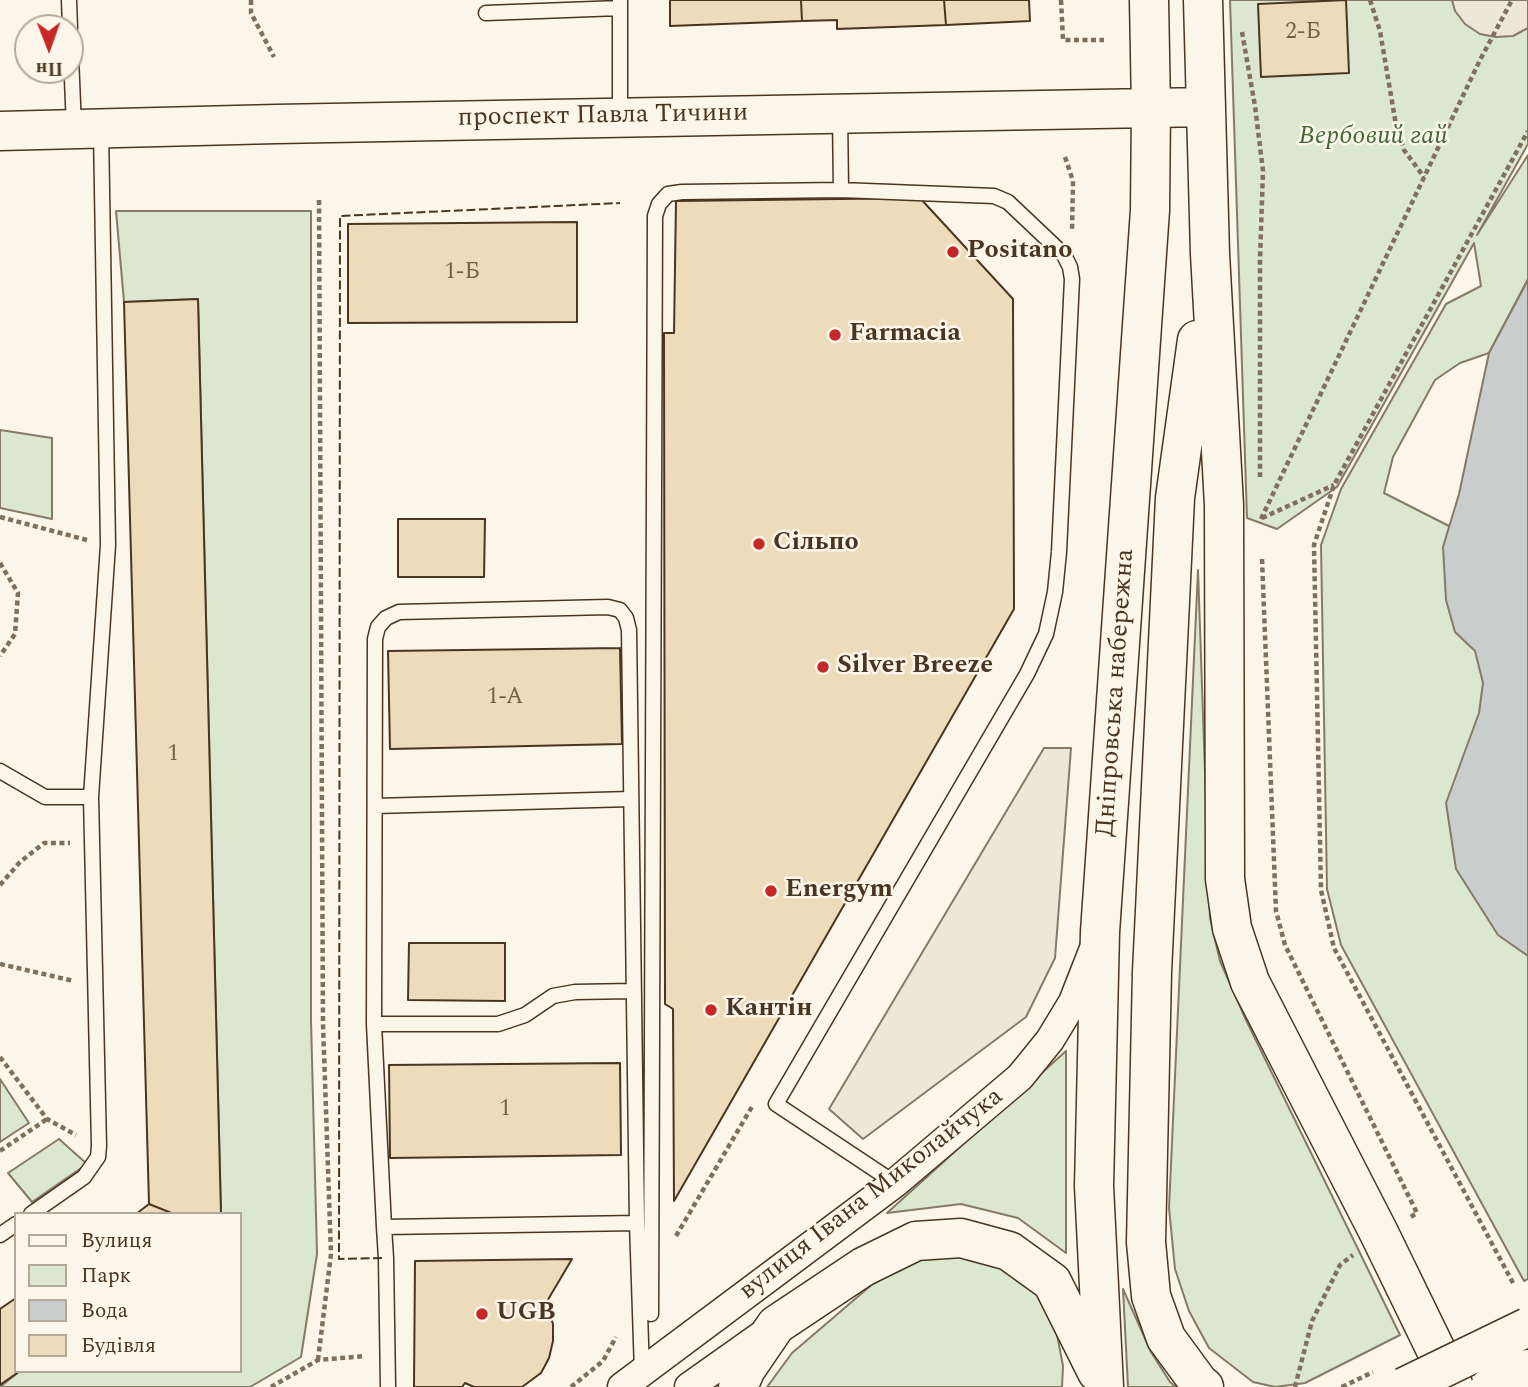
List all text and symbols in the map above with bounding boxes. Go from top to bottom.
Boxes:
north arrow [14,14,84,84]
house number: 2-Б [1285,19,1321,47]
text: Пн [35,54,63,83]
street label: проспект Павла Тичини [458,99,748,135]
park label: Вербовий гай [1298,122,1448,154]
place label: Positano [967,236,1072,268]
marker: Positano [945,244,961,260]
house number: 1-Б [444,259,480,287]
place label: Farmacia [849,319,961,351]
marker: Farmacia [827,327,843,343]
place label: Сільпо [773,528,859,560]
marker: Сільпо [751,536,767,552]
street label: Дніпровська набережна [1091,548,1143,838]
place label: Silver Breeze [837,651,993,683]
marker: Silver Breeze [815,659,831,675]
house number: 1-А [487,684,523,712]
house number: 1 [167,741,179,769]
place label: Energym [785,875,893,907]
marker: Energym [763,883,779,899]
place label: Кантін [725,994,813,1026]
marker: Кантін [703,1002,719,1018]
street label: вулиця Івана Миколайчука [734,1082,1010,1308]
house number: 1 [499,1096,511,1124]
legend [14,1212,242,1373]
text: Вулиця [81,1225,152,1257]
text: Парк [81,1260,131,1292]
text: Вода [81,1295,128,1327]
place label: UGB [496,1298,556,1330]
marker: UGB [474,1306,490,1322]
text: Будівля [81,1330,156,1362]

